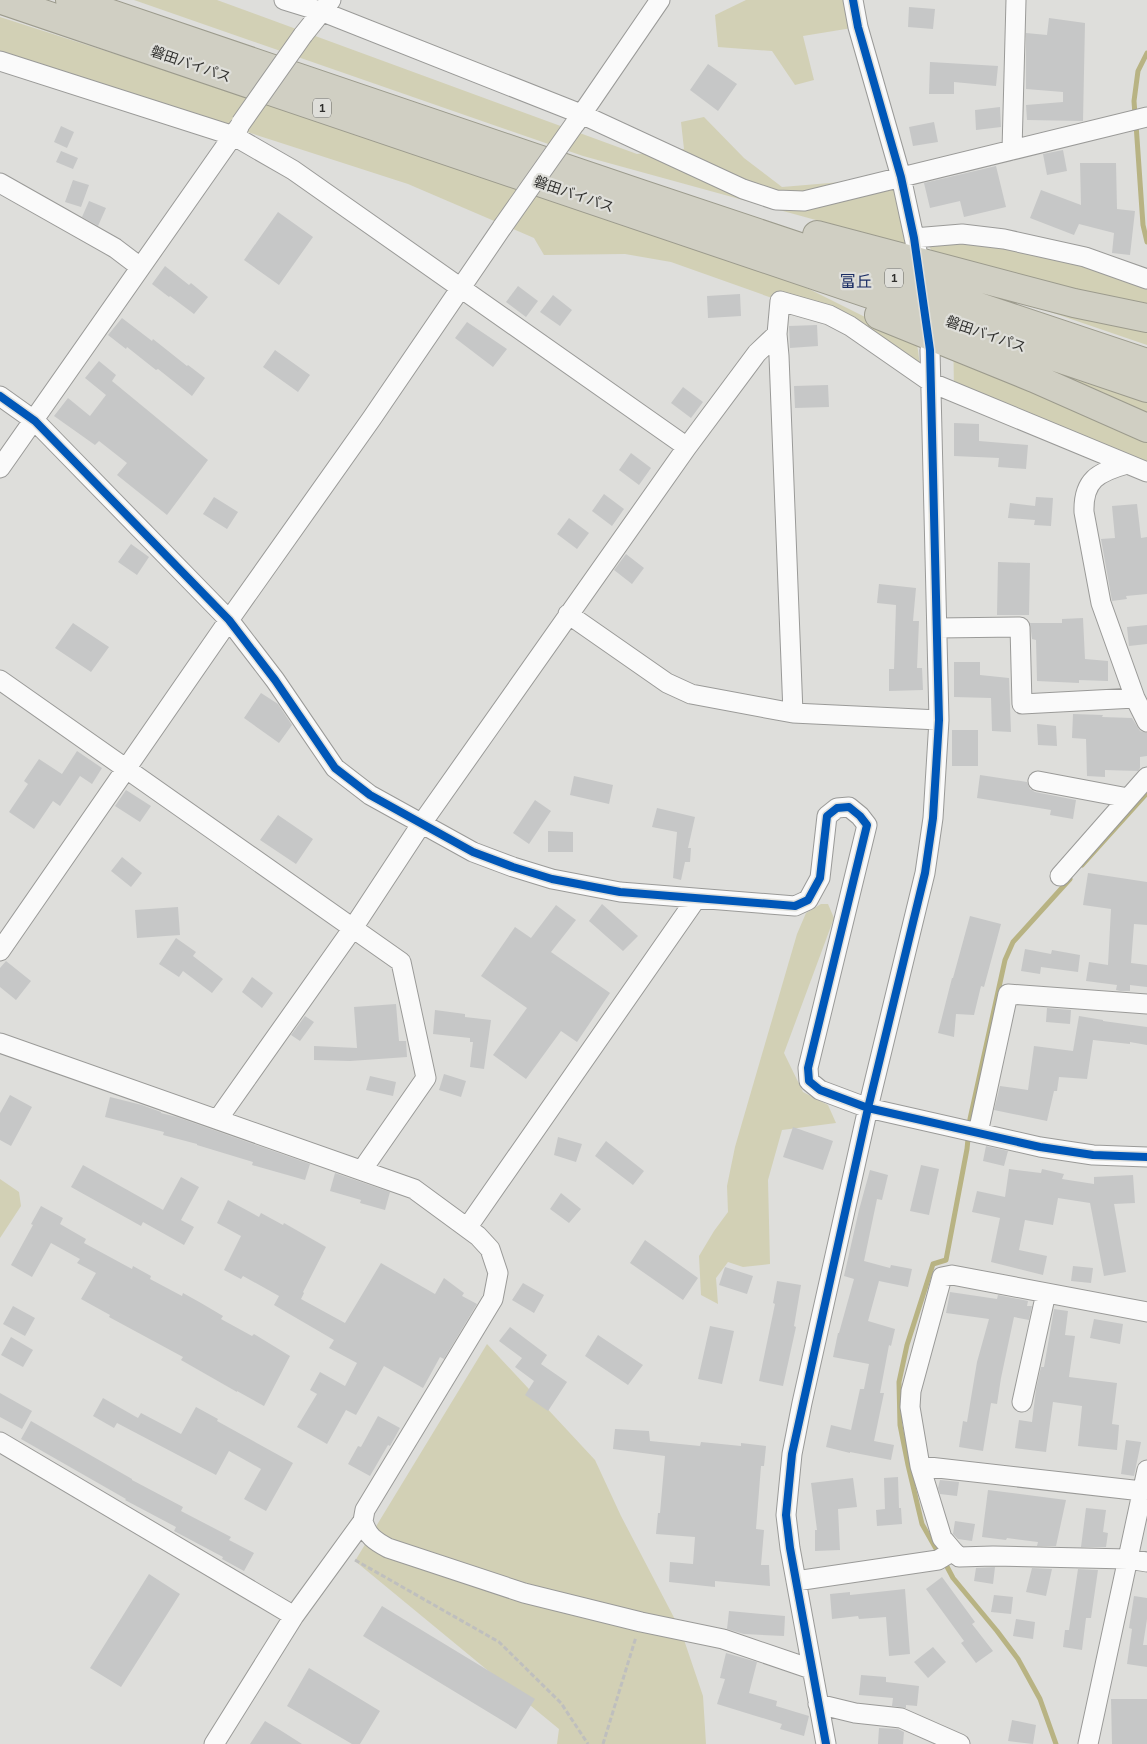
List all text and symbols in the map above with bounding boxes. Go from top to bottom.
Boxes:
street label: 磐田バイパス [148,42,234,86]
road number: 1 [313,99,331,118]
street label: 磐田バイパス [531,172,617,216]
road number: 1 [885,268,903,288]
district label: 富丘 [840,271,872,291]
street label: 磐田バイパス [943,312,1029,356]

